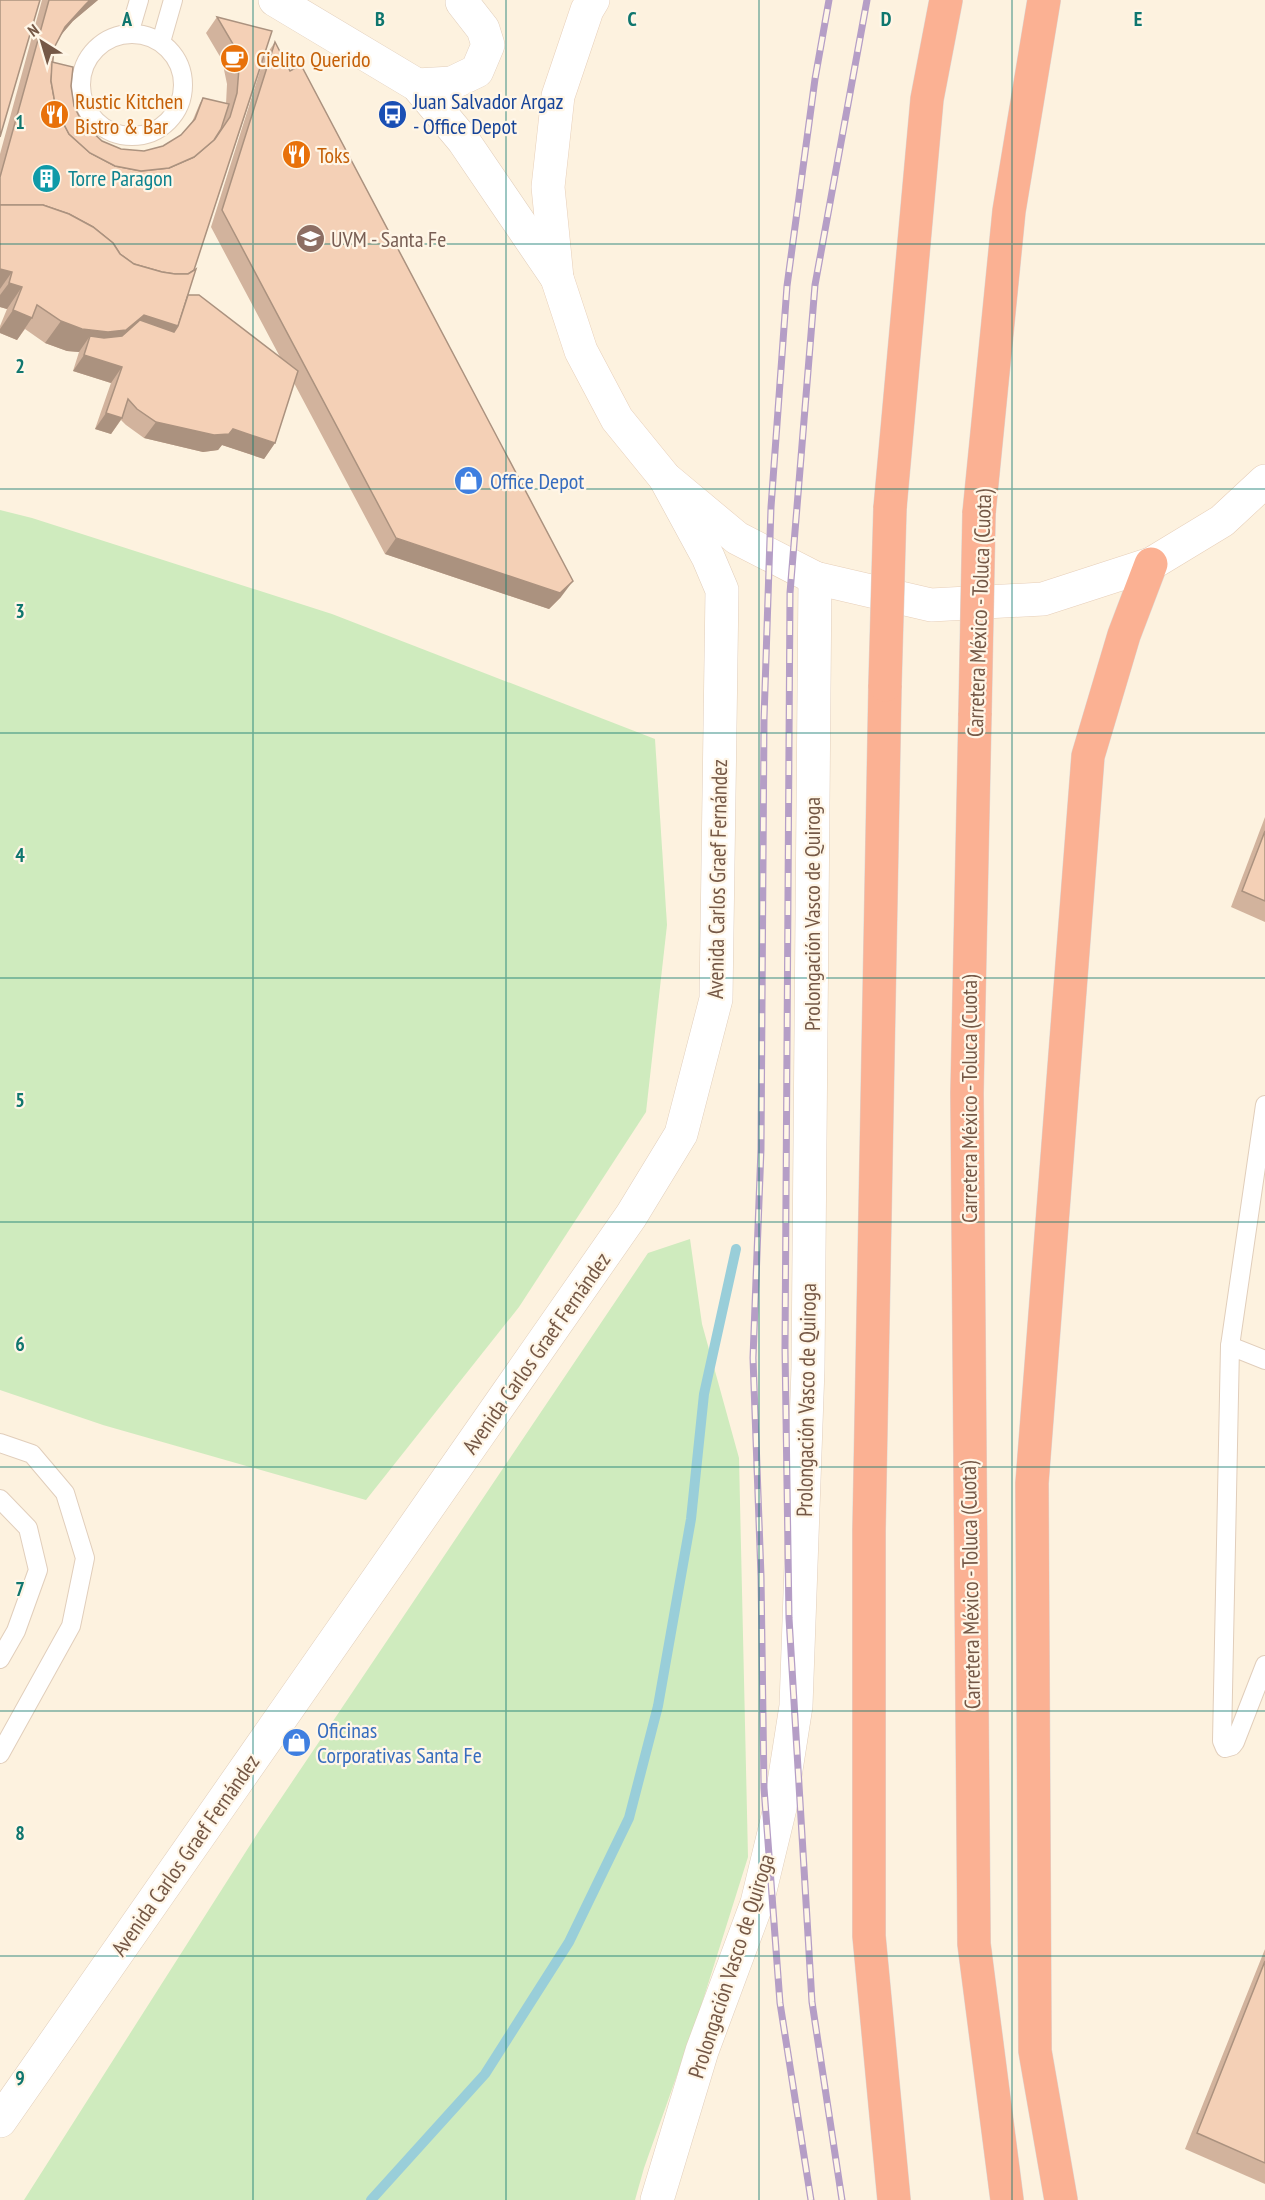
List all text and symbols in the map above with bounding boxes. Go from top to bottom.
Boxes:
text: A [121,6,133,32]
text: B [375,6,385,32]
text: C [627,6,637,32]
text: D [881,6,892,32]
text: E [1134,6,1142,32]
north arrow [12,12,72,72]
text: N [24,19,42,41]
cafe icon: Cielito Querido [219,43,251,75]
place label: Cielito Querido [256,45,370,73]
place label: Rustic Kitchen Bistro & Bar [75,87,183,140]
place label: Juan Salvador Argaz - Office Depot [412,87,564,140]
restaurant icon: Rustic Kitchen Bistro & Bar [38,98,70,130]
bus stop icon: Juan Salvador Argaz - Office Depot [376,98,408,130]
text: 1 [15,109,25,135]
restaurant icon: Toks [280,139,312,171]
place label: Toks [317,141,350,169]
building icon: Torre Paragon [31,162,63,194]
place label: Torre Paragon [68,164,173,192]
school or university icon: UVM - Santa Fe [294,223,326,255]
place label: UVM - Santa Fe [331,225,446,253]
text: 2 [15,353,25,379]
shop icon: Office Depot [453,465,485,497]
place label: Office Depot [490,467,584,495]
street label: Carretera México - Toluca (Cuota) [961,488,997,737]
text: 3 [15,598,25,624]
street label: Avenida Carlos Graef Fernández [701,759,733,999]
street label: Prolongación Vasco de Quiroga [798,797,826,1031]
text: 4 [15,842,25,868]
street label: Carretera México - Toluca (Cuota) [955,974,983,1223]
text: 5 [15,1087,25,1113]
street label: Avenida Carlos Graef Fernández [456,1247,616,1459]
street label: Prolongación Vasco de Quiroga [790,1283,822,1517]
text: 6 [15,1331,25,1357]
street label: Carretera México - Toluca (Cuota) [954,1460,986,1709]
text: 7 [15,1576,25,1602]
place label: Oficinas Corporativas Santa Fe [317,1716,482,1769]
shop icon: Oficinas Corporativas Santa Fe [280,1727,312,1759]
street label: Avenida Carlos Graef Fernández [105,1749,265,1961]
text: 8 [15,1820,25,1846]
street label: Prolongación Vasco de Quiroga [682,1850,780,2082]
text: 9 [15,2065,25,2091]

